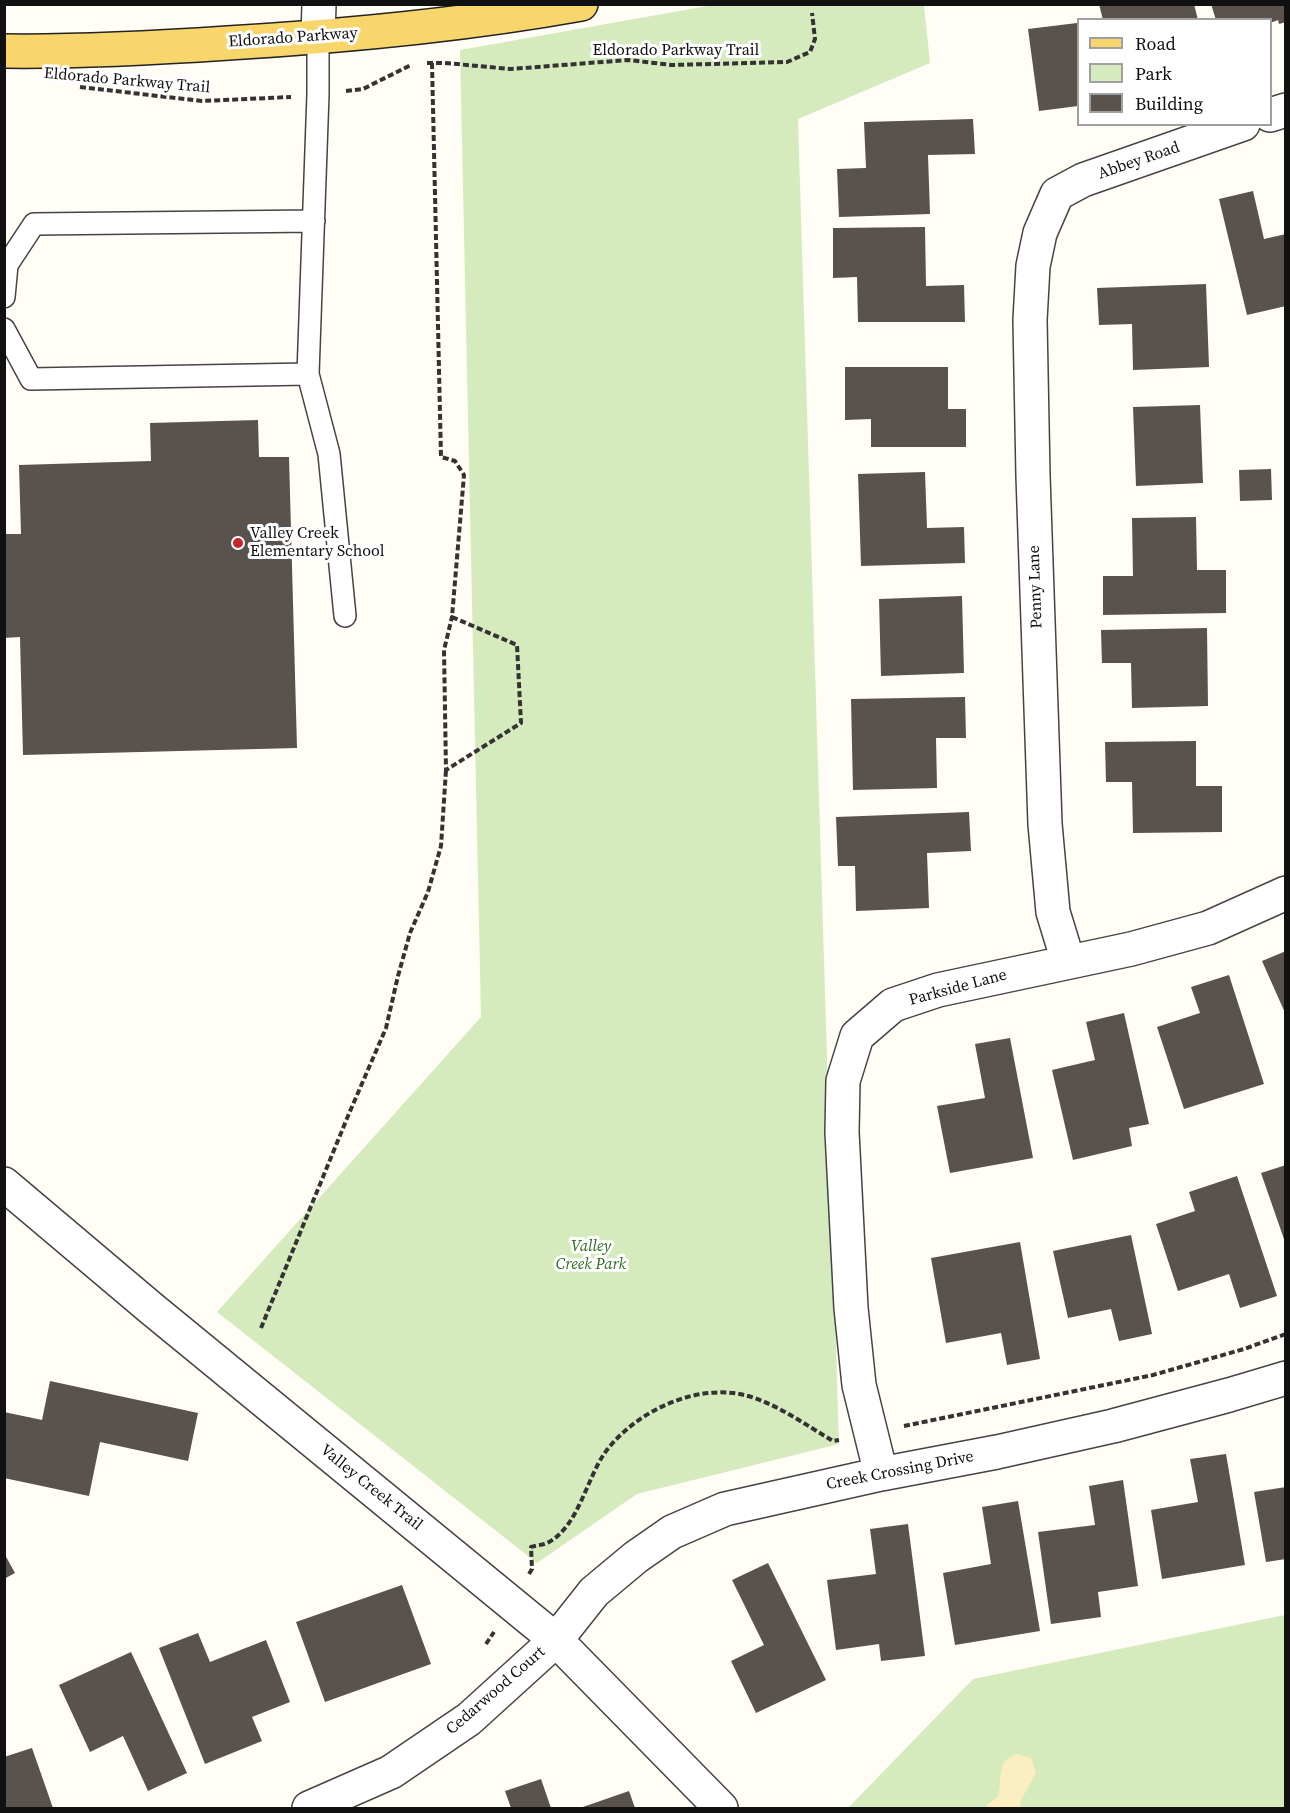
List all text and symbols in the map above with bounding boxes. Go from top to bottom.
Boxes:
legend [1077,18,1272,126]
street label: Eldorado Parkway [228,24,358,52]
text: Road [1135,31,1176,56]
street label: Eldorado Parkway Trail [593,41,759,61]
text: Park [1135,61,1172,86]
street label: Eldorado Parkway Trail [43,64,211,98]
text: Building [1135,91,1203,116]
street label: Abbey Road [1096,138,1182,184]
place label: Valley Creek Elementary School [250,524,384,562]
marker: Valley Creek Elementary School [231,536,245,550]
street label: Penny Lane [1025,545,1047,629]
street label: Parkside Lane [907,966,1009,1010]
park label: Valley Creek Park [556,1237,626,1275]
street label: Valley Creek Trail [316,1441,426,1535]
street label: Creek Crossing Drive [825,1447,975,1495]
street label: Cedarwood Court [443,1643,549,1739]

